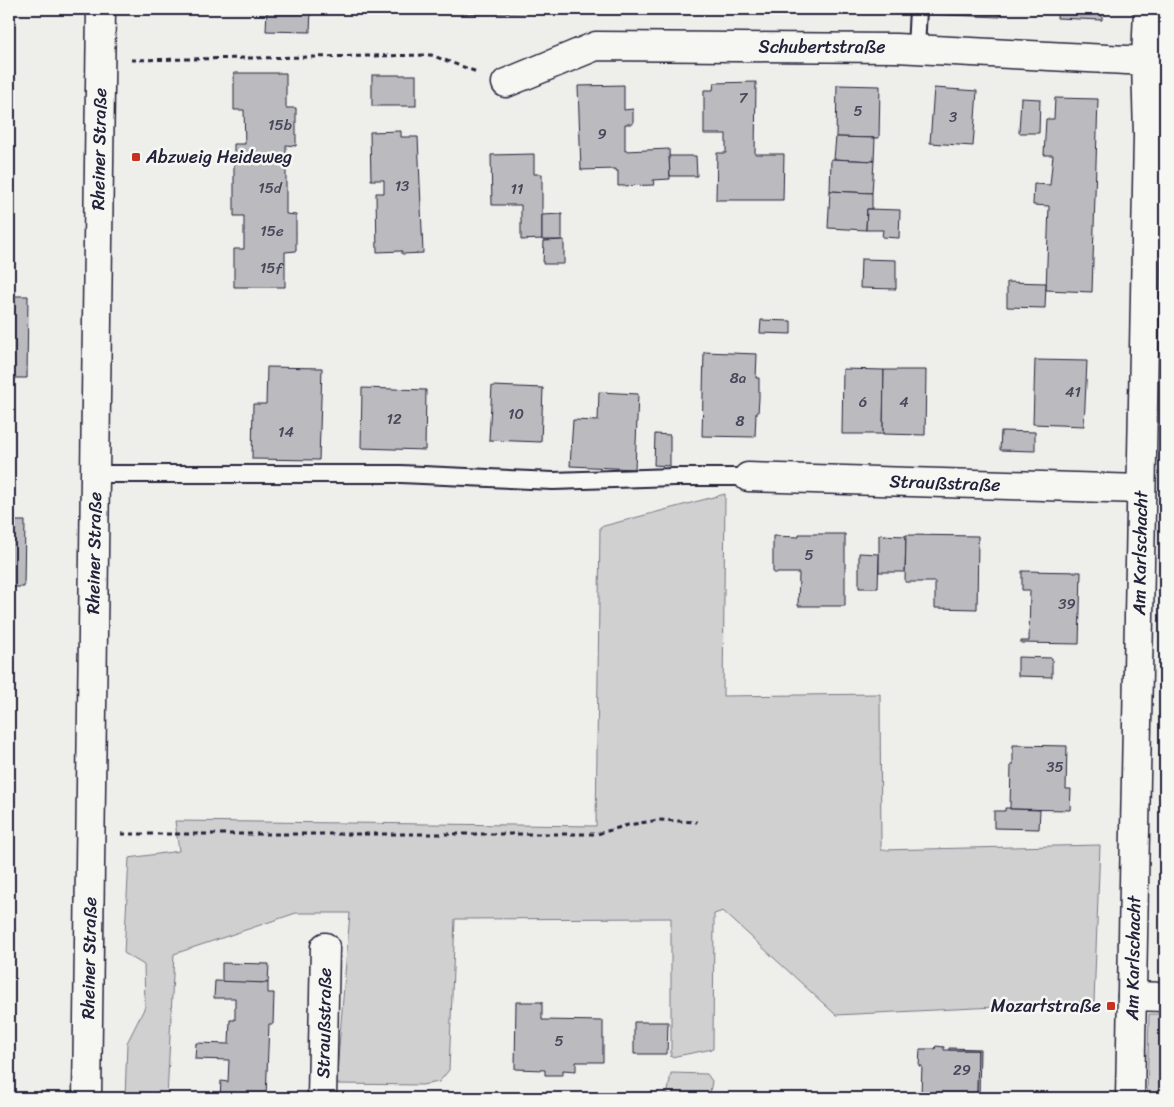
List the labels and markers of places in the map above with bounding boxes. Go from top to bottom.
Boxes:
place label: Abzweig Heideweg [145,141,292,173]
marker: Abzweig Heideweg [130,151,142,163]
place label: Mozartstraße [991,990,1101,1022]
marker: Mozartstraße [1105,1000,1117,1012]

